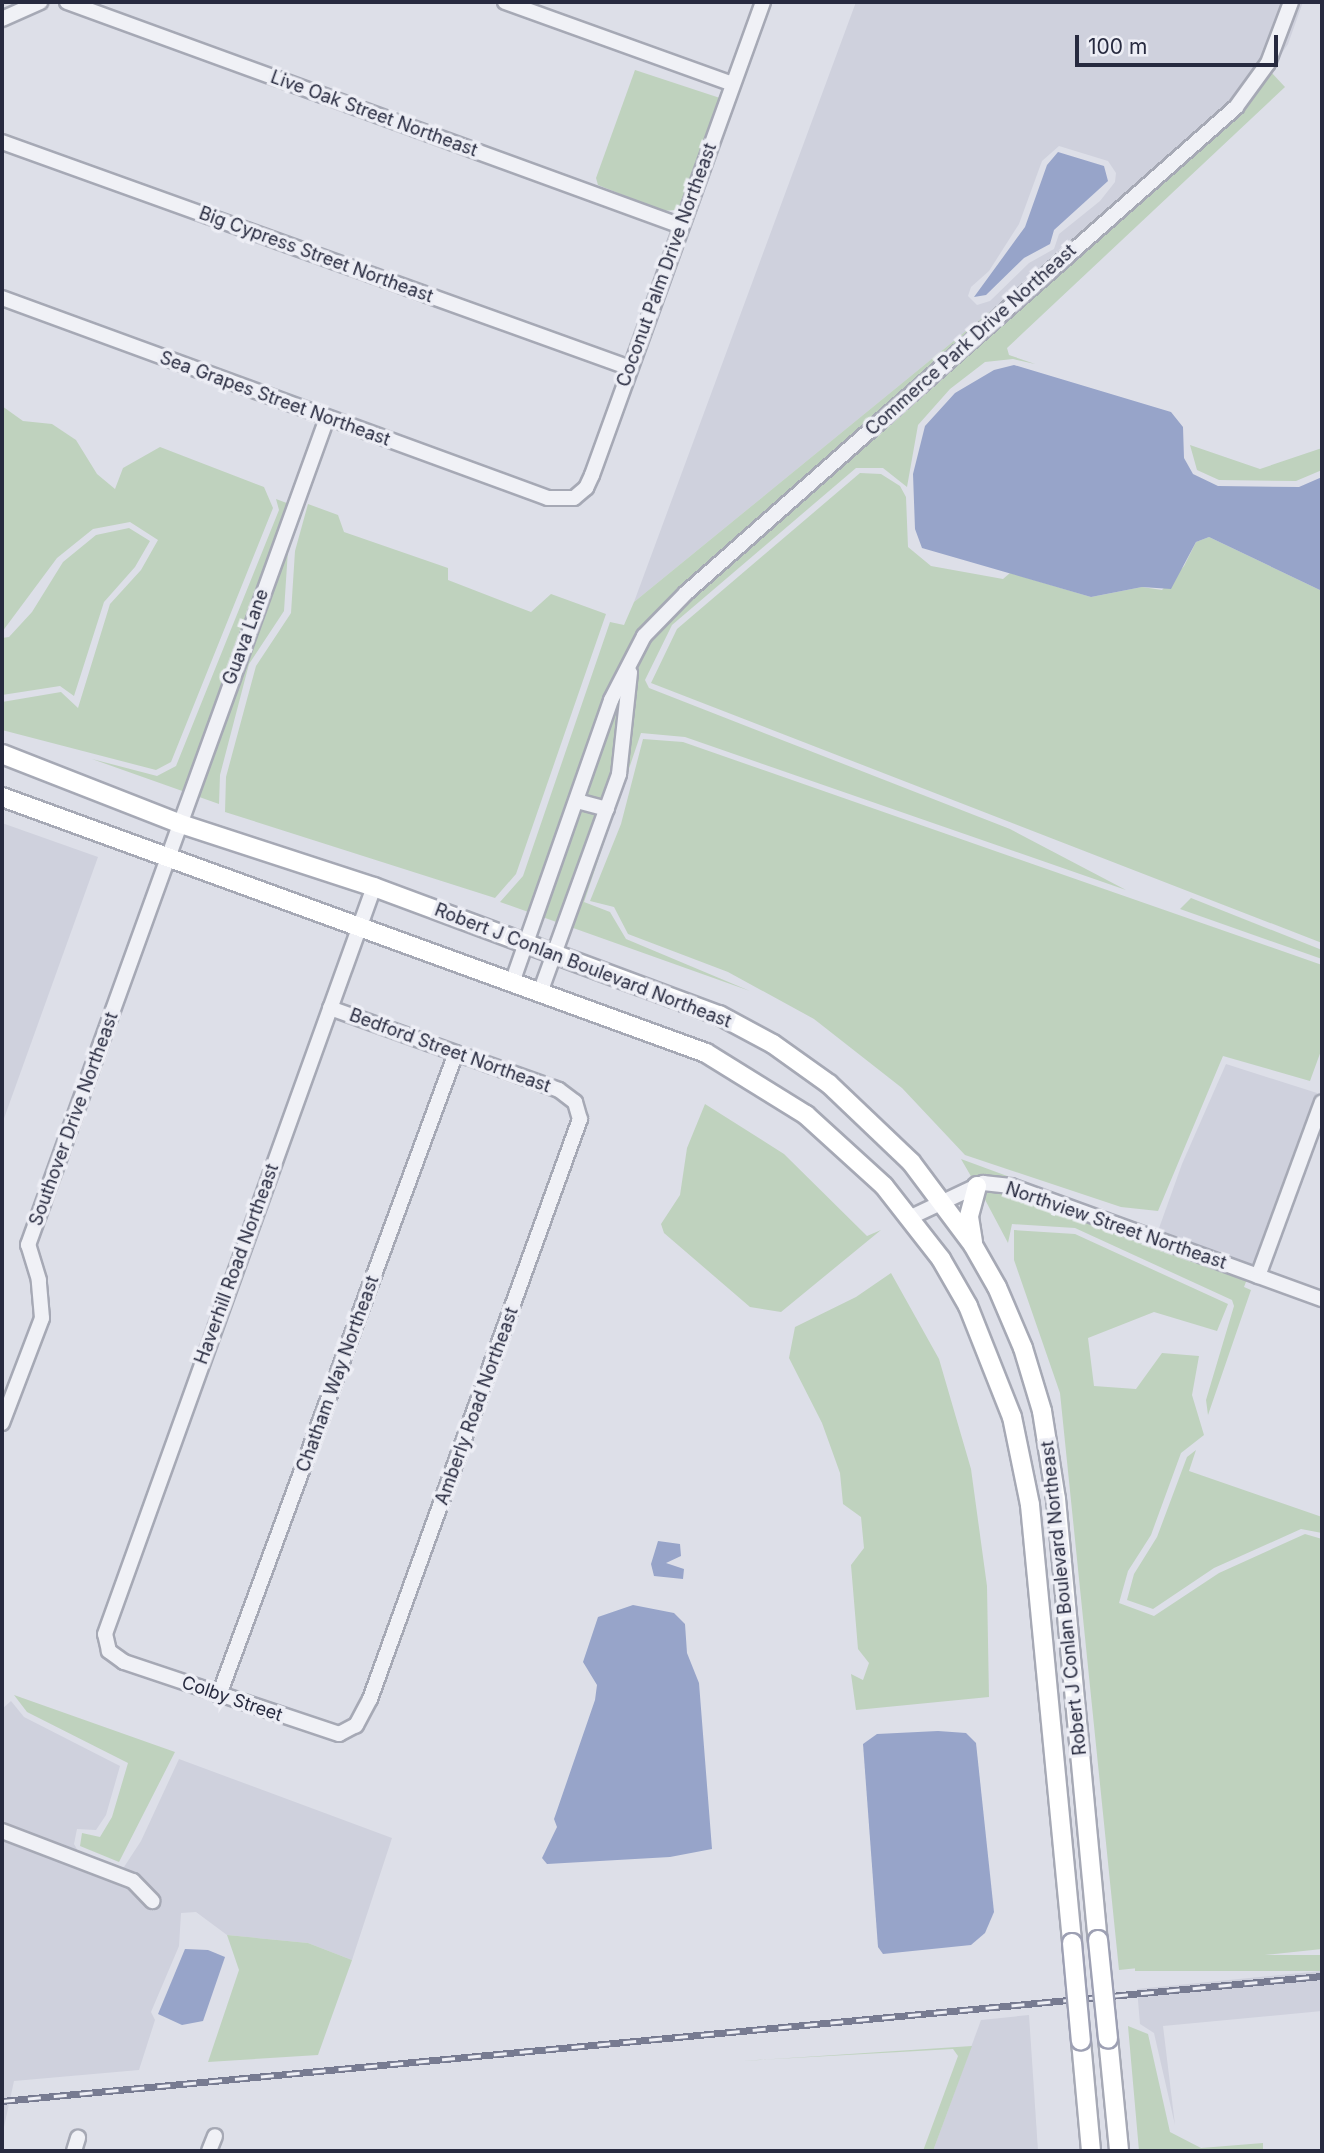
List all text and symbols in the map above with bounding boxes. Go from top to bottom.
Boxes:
scale bar [1079,21,1282,65]
text: 100 m [1088,34,1147,59]
street label: Live Oak Street Northeast [268,66,480,162]
street label: Coconut Palm Drive Northeast [613,140,721,390]
street label: Big Cypress Street Northeast [196,203,436,307]
street label: Commerce Park Drive Northeast [861,240,1081,440]
street label: Sea Grapes Street Northeast [157,347,393,451]
street label: Guava Lane [219,586,273,688]
street label: Robert J Conlan Boulevard Northeast [432,899,734,1033]
street label: Bedford Street Northeast [346,1004,554,1098]
street label: Southover Drive Northeast [25,1009,123,1229]
street label: Haverhill Road Northeast [191,1161,283,1367]
street label: Northview Street Northeast [1003,1178,1229,1274]
street label: Chatham Way Northeast [292,1273,384,1475]
street label: Amberly Road Northeast [431,1304,523,1508]
street label: Robert J Conlan Boulevard Northeast [1037,1440,1091,1756]
street label: Colby Street [179,1672,285,1726]

